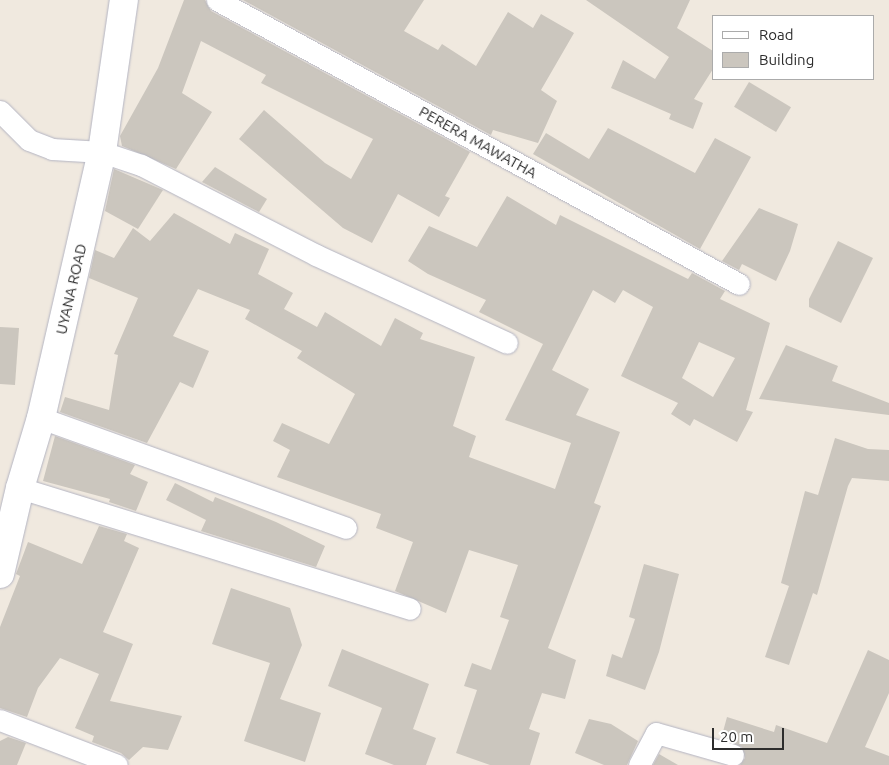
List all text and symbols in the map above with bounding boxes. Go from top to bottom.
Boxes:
legend [712,15,874,80]
text: Road [759,26,794,43]
text: Building [759,51,814,68]
street label: PERERA MAWATHA [416,102,540,182]
street label: UYANA ROAD [52,242,90,336]
scale bar [714,718,786,750]
text: 20 m [720,728,753,745]

